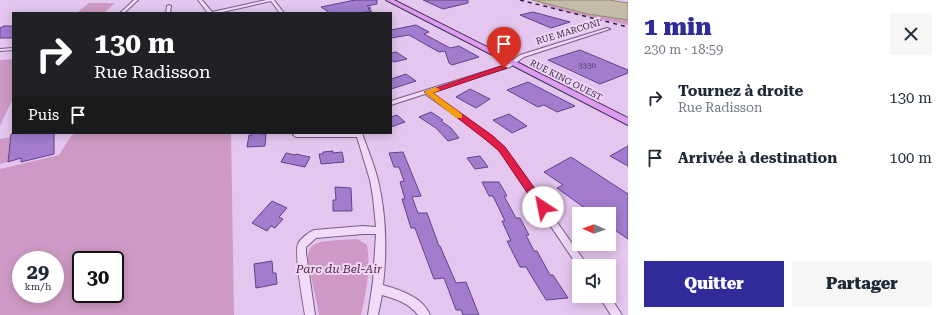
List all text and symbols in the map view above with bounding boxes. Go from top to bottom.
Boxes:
text: 1 min [644,13,711,41]
button: close [890,13,932,55]
street label: RUE MARCONI [535,17,601,47]
text: 130 m [94,27,175,60]
pin [487,27,521,68]
icon: right [28,28,80,80]
icon: arrive [493,33,515,55]
text: 230 m · 18:59 [644,42,723,57]
street label: RUE KING OUEST [528,58,604,102]
text: Rue Radisson [94,61,211,82]
house number: 3330 [578,61,596,70]
text: Tournez à droite [678,82,803,100]
icon: right [644,87,666,109]
text: 130 m [889,89,932,107]
text: Rue Radisson [678,100,762,115]
icon: arrive [67,104,89,126]
text: Puis [28,106,59,124]
icon: arrive [644,147,666,169]
text: Arrivée à destination [678,149,837,167]
text: 100 m [889,149,932,167]
position arrow [522,186,564,228]
north arrow [572,207,616,251]
map controls [572,207,616,303]
speed limit sign: 30 [72,251,124,303]
button: sound [572,259,616,303]
text: 29 [27,260,49,284]
button: Quitter [644,261,784,307]
button: Partager [792,261,932,307]
park label: Parc du Bel-Air [295,262,382,276]
text: km/h [25,281,51,292]

